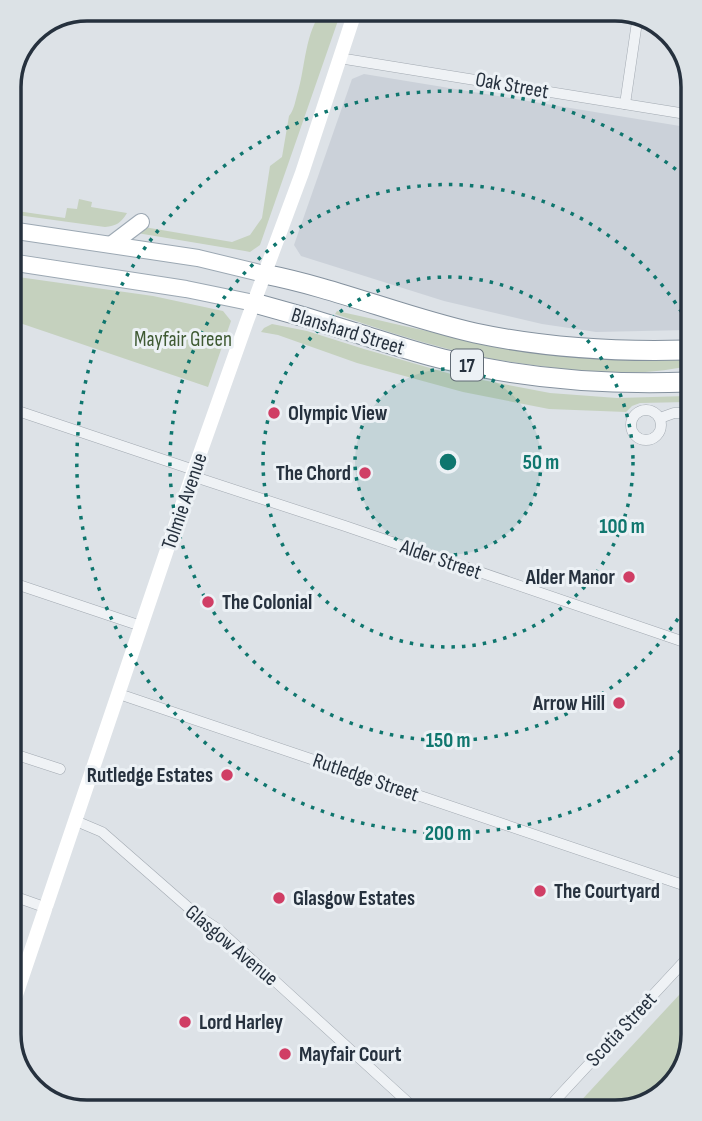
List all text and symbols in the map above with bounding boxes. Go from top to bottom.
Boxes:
street label: Oak Street [473,67,550,104]
street label: Blanshard Street [288,302,407,361]
park label: Mayfair Green [134,327,232,352]
road number: 17 [451,350,483,380]
place label: Olympic View [288,401,388,426]
marker: Olympic View [266,405,282,421]
street label: Tolmie Avenue [156,450,213,553]
centre of rings [436,450,460,474]
text: 50 m [523,450,559,475]
place label: The Chord [276,461,351,486]
marker: The Chord [357,465,373,481]
text: 100 m [599,514,645,539]
street label: Alder Street [396,534,485,585]
place label: Alder Manor [525,565,616,590]
marker: Alder Manor [621,569,637,585]
place label: The Colonial [222,590,312,615]
marker: The Colonial [200,594,216,610]
place label: Arrow Hill [532,691,605,716]
marker: Arrow Hill [611,695,627,711]
text: 150 m [426,728,470,753]
street label: Rutledge Street [310,748,422,807]
place label: Rutledge Estates [87,763,213,788]
marker: Rutledge Estates [219,767,235,783]
text: 200 m [425,821,471,846]
place label: The Courtyard [554,879,660,904]
marker: The Courtyard [532,883,548,899]
place label: Glasgow Estates [293,886,415,911]
marker: Glasgow Estates [271,890,287,906]
street label: Glasgow Avenue [180,899,283,991]
street label: Scotia Street [581,987,662,1072]
place label: Lord Harley [199,1010,283,1035]
marker: Lord Harley [177,1014,193,1030]
place label: Mayfair Court [299,1042,401,1067]
marker: Mayfair Court [277,1046,293,1062]

